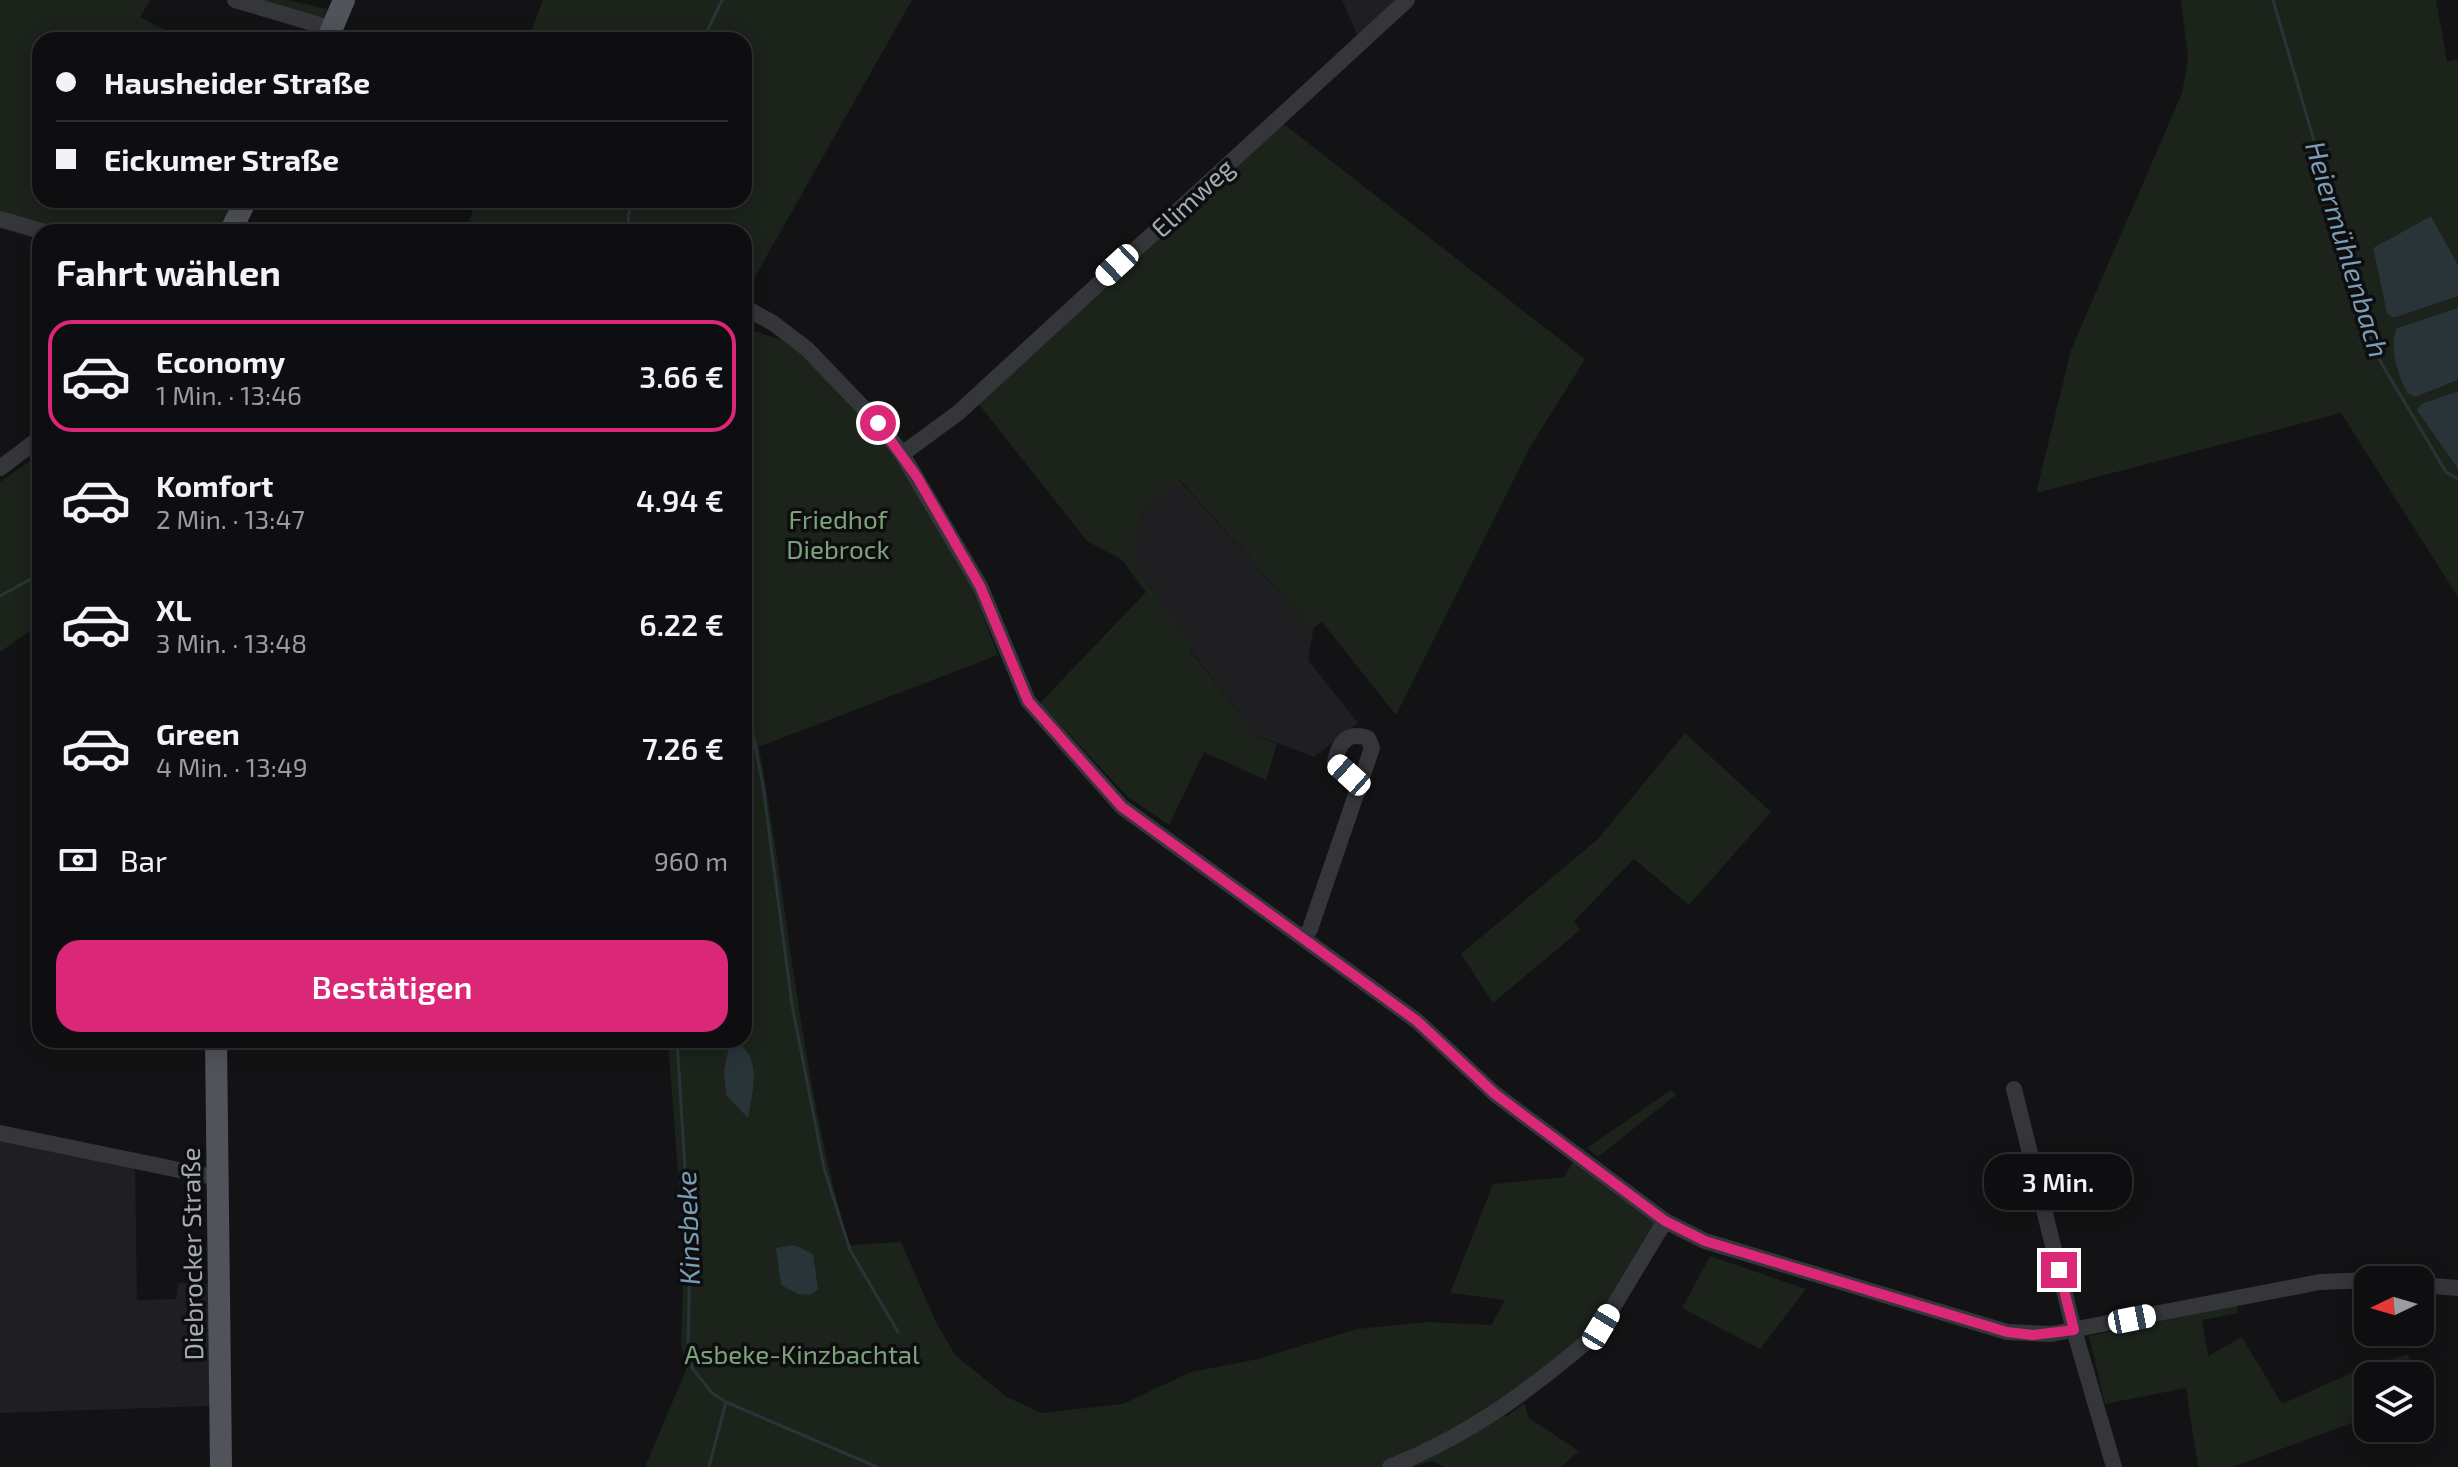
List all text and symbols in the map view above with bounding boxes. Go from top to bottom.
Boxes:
text: Hausheider Straße [104,64,370,100]
water label: Heiermühlenbach [2299,137,2397,361]
text: Eickumer Straße [104,141,339,177]
street label: Elimweg [1144,151,1240,243]
car [1091,240,1143,290]
text: Fahrt wählen [56,250,281,293]
icon: car [60,340,132,412]
text: Economy [156,343,285,379]
text: 3.66 € [639,358,724,394]
text: 1 Min. · 13:46 [156,379,302,410]
route start [860,405,896,441]
icon: car [60,464,132,536]
text: Komfort [156,467,273,503]
text: 4.94 € [636,482,724,518]
text: 2 Min. · 13:47 [156,503,305,534]
park label: Friedhof Diebrock [786,503,890,564]
icon: car [60,588,132,660]
text: XL [156,591,191,627]
text: 6.22 € [639,606,724,642]
text: 3 Min. · 13:48 [156,627,307,658]
icon: car [60,712,132,784]
text: Green [156,715,240,751]
text: 7.26 € [642,730,724,766]
car [1323,750,1375,800]
text: 4 Min. · 13:49 [156,751,308,782]
icon: cash [56,838,100,882]
text: Bar [120,842,167,878]
text: 960 m [654,845,728,876]
button: Bestätigen [56,940,728,1032]
street label: Diebrocker Straße [174,1147,208,1361]
callout: 3 Min. [1985,1154,2133,1210]
text: 3 Min. [2022,1166,2094,1197]
water label: Kinsbeke [668,1170,706,1286]
route end [2041,1252,2077,1288]
north arrow [2354,1266,2434,1346]
map controls [2354,1266,2434,1442]
car [1578,1300,1624,1354]
car [2106,1303,2158,1335]
park label: Asbeke-Kinzbachtal [684,1338,920,1369]
button: layers [2354,1362,2434,1442]

